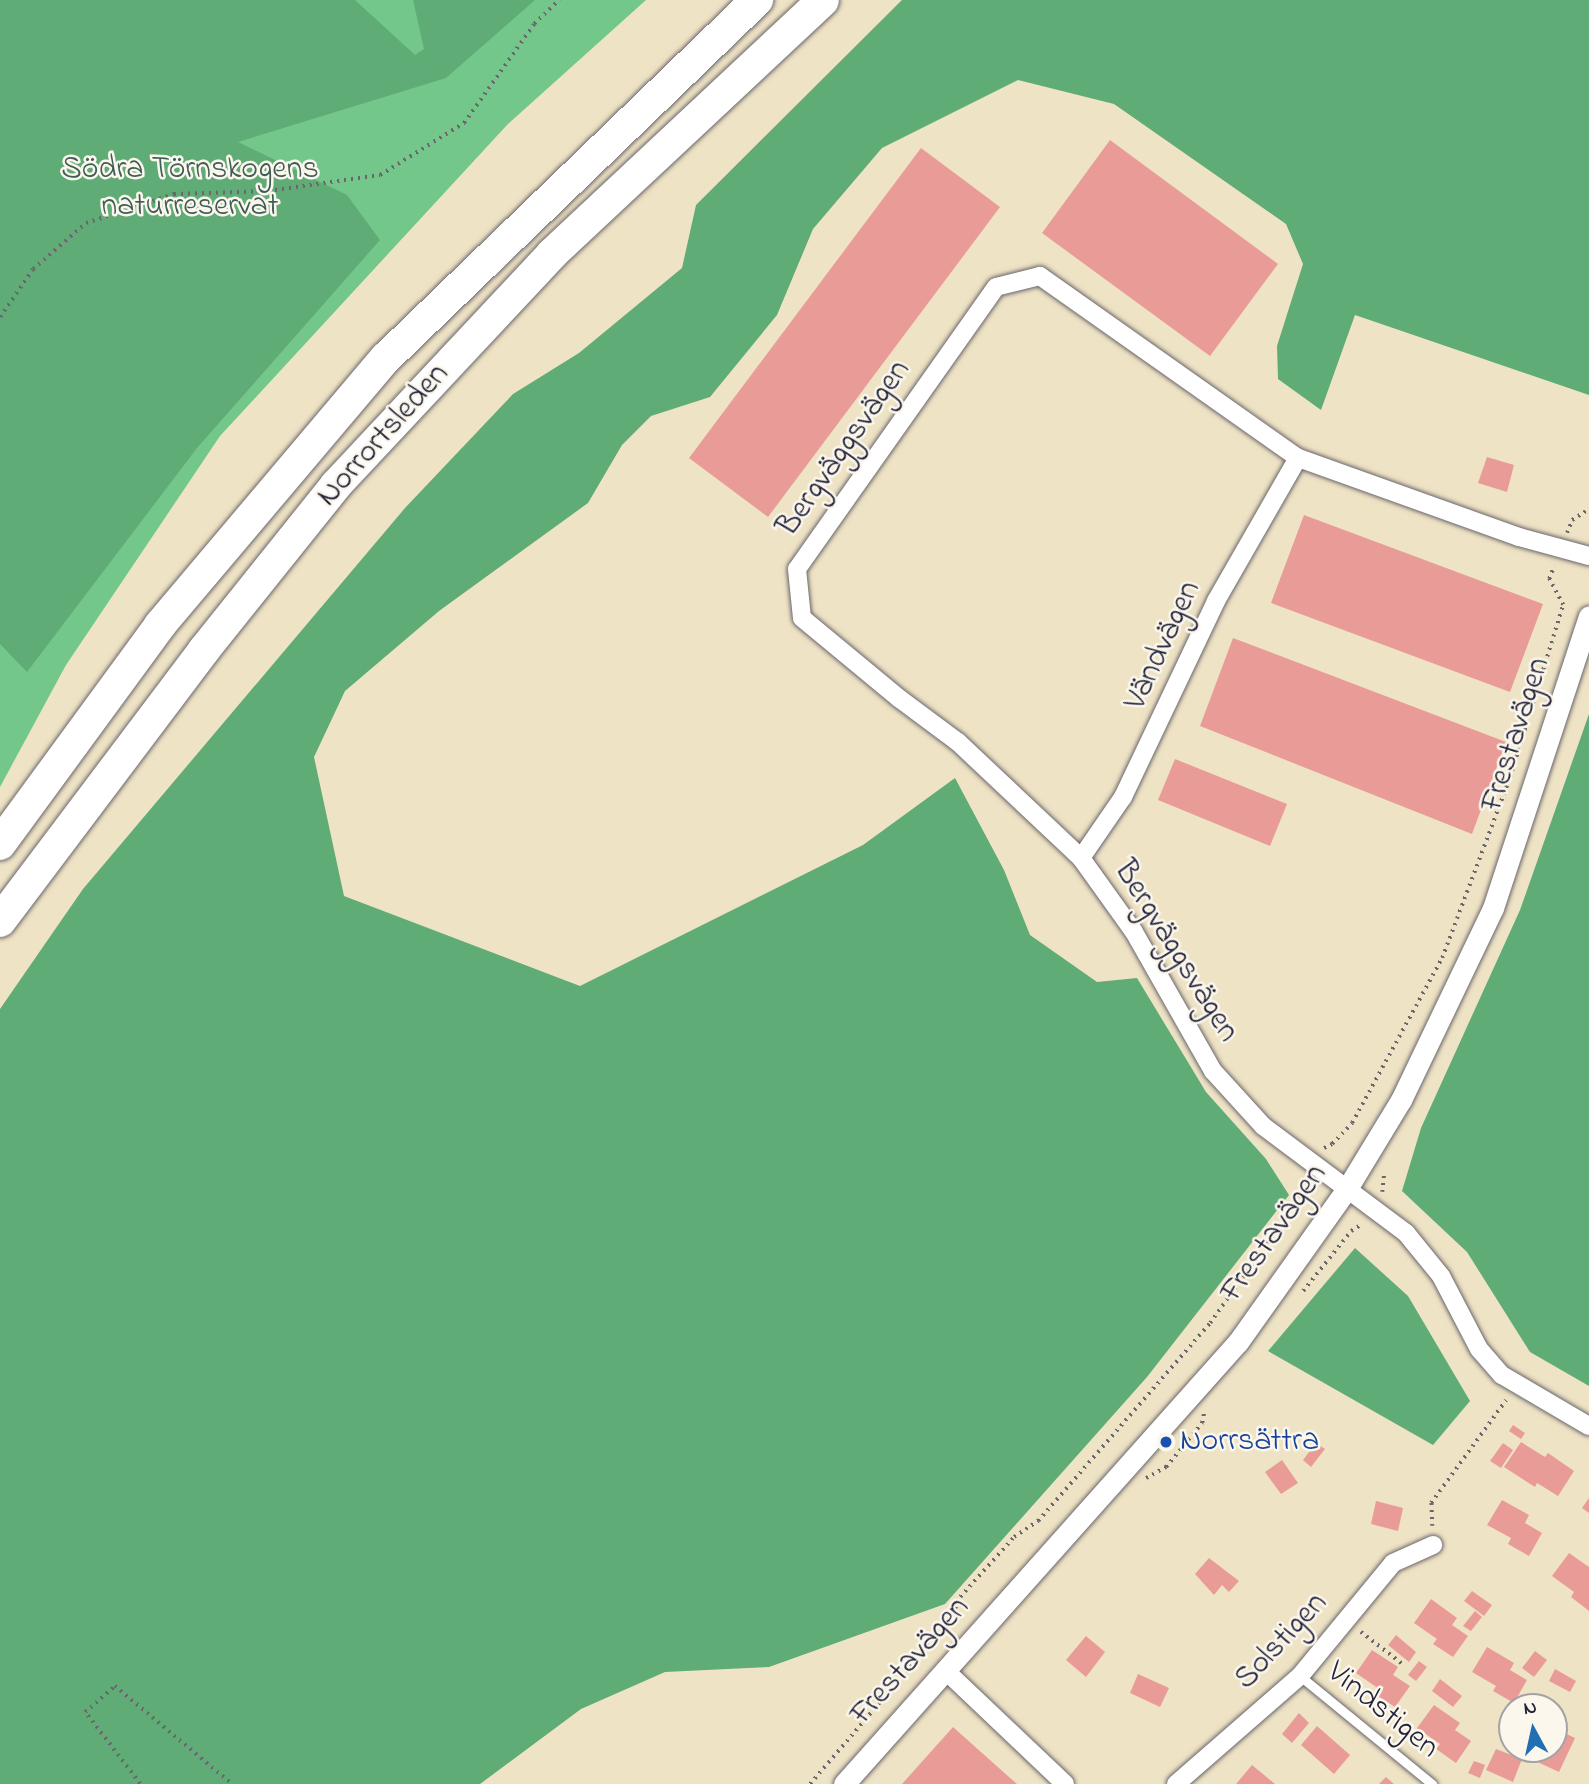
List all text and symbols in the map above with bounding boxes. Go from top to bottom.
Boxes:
park label: Södra Törnskogens naturreservat [61,152,319,227]
street label: Bergväggsvägen [770,353,920,545]
street label: Norrortsleden [310,356,458,516]
street label: Vändvägen [1117,575,1211,717]
street label: Frestavägen [1474,653,1560,817]
street label: Bergväggsvägen [1104,854,1246,1050]
street label: Frestavägen [1213,1158,1337,1310]
place label: Norrsättra [1180,1423,1319,1461]
marker: Norrsättra [1158,1434,1174,1450]
street label: Solstigen [1227,1585,1337,1699]
street label: Frestavägen [843,1590,979,1734]
street label: Vindstigen [1318,1654,1446,1768]
north arrow [1498,1693,1568,1763]
text: N [1522,1694,1539,1723]

